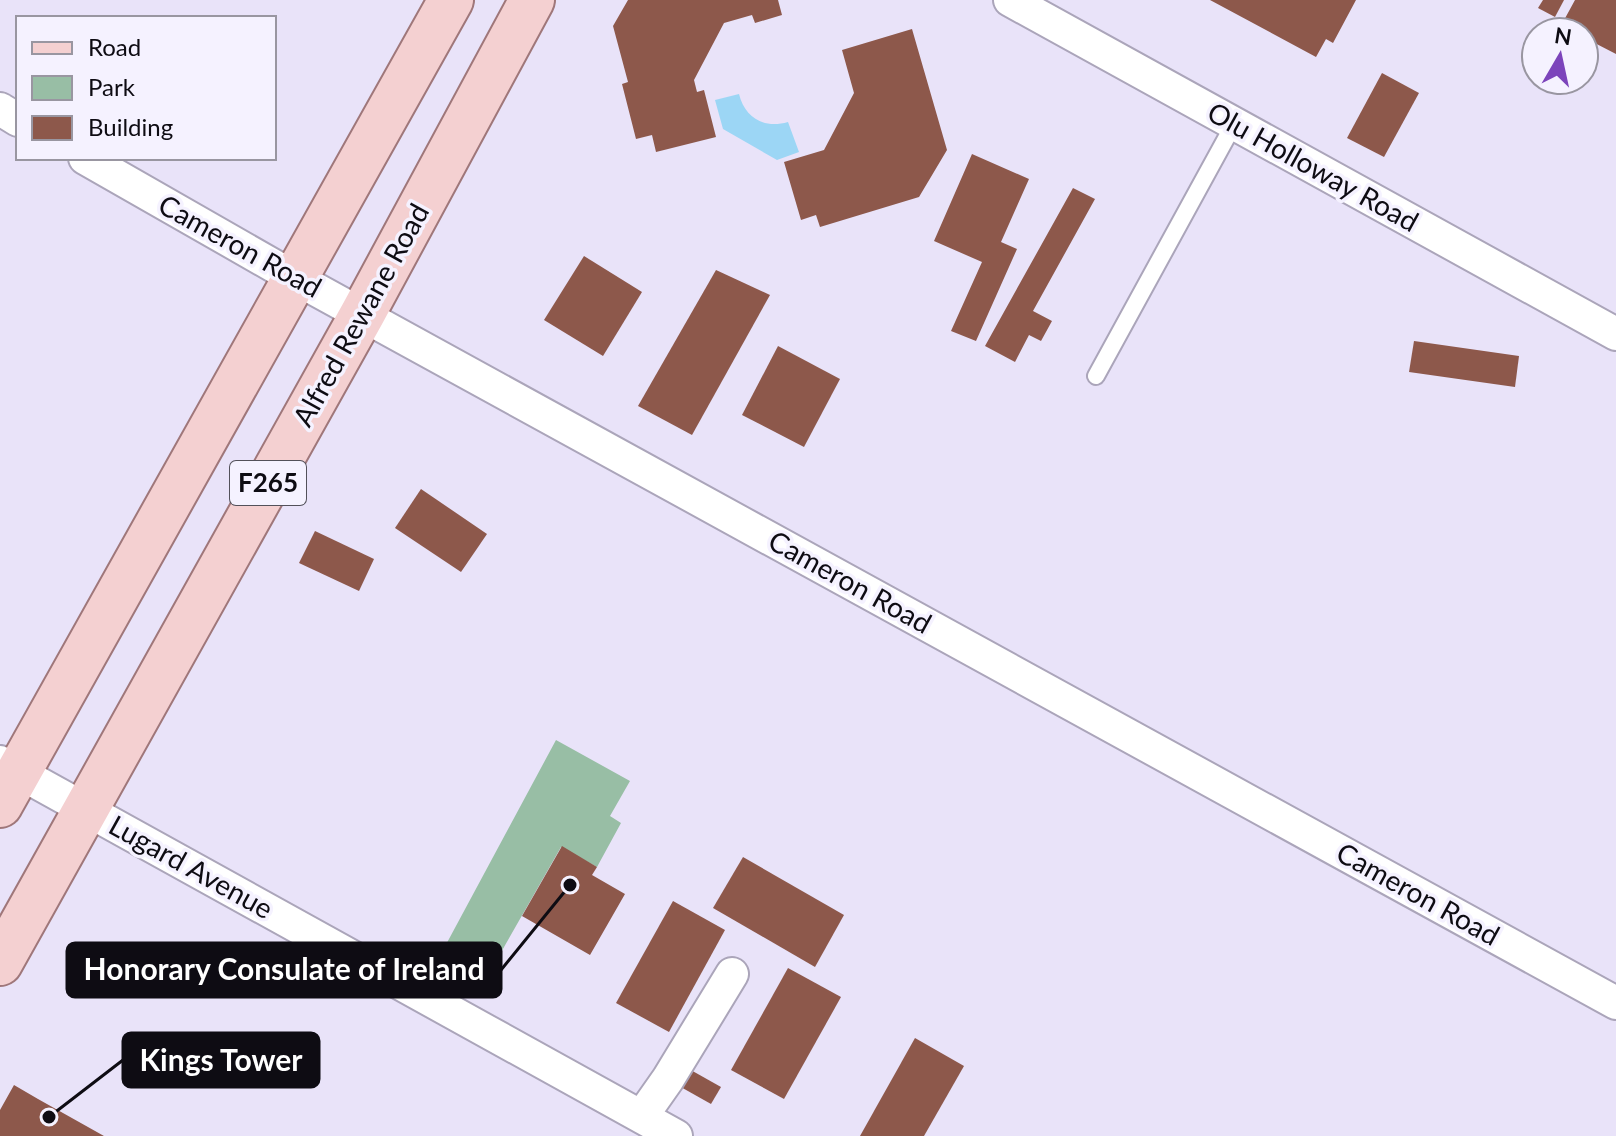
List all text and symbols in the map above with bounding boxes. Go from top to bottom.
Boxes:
legend [16,16,276,160]
north arrow [1520,16,1600,96]
text: N [1553,21,1574,50]
text: Road [88,32,141,61]
text: Park [88,72,136,101]
street label: Olu Holloway Road [1202,94,1425,238]
text: Building [88,112,173,141]
street label: Cameron Road [153,186,328,304]
street label: Alfred Rewane Road [285,197,435,432]
road number: F265 [230,461,306,505]
street label: Cameron Road [763,522,938,640]
street label: Lugard Avenue [104,807,279,925]
street label: Cameron Road [1331,834,1506,952]
callout: Honorary Consulate of Ireland [67,943,501,997]
text: Honorary Consulate of Ireland [84,950,484,986]
callout: Kings Tower [123,1033,319,1087]
text: Kings Tower [140,1041,303,1077]

